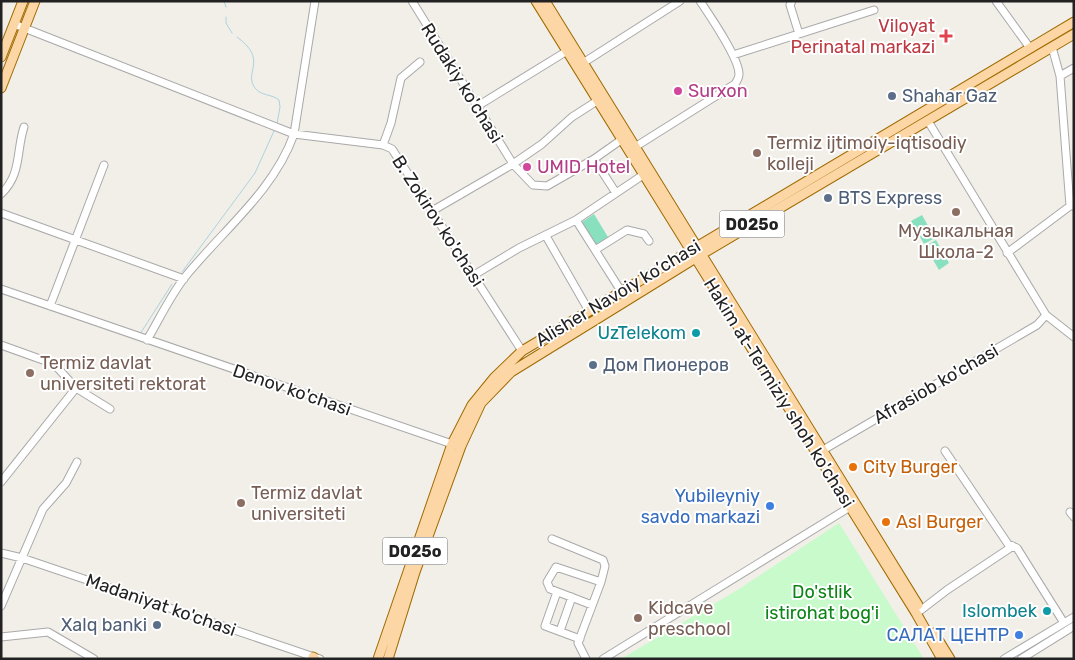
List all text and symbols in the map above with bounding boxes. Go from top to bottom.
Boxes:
place label: Viloyat Perinatal markazi [790,15,935,58]
street label: Rudakiy ko'chasi [416,19,508,147]
marker: Viloyat Perinatal markazi [939,29,953,43]
place label: Surxon [688,80,748,102]
marker: Surxon [672,85,684,97]
place label: Shahar Gaz [902,85,997,107]
marker: Shahar Gaz [886,90,898,102]
place label: Termiz ijtimoiy-iqtisodiy kolleji [767,132,967,175]
marker: Termiz ijtimoiy-iqtisodiy kolleji [751,147,763,159]
street label: B. Zokirov ko'chasi [387,151,489,291]
place label: UMID Hotel [537,156,630,178]
marker: UMID Hotel [521,161,533,173]
place label: BTS Express [838,187,942,209]
marker: BTS Express [822,192,834,204]
marker: Музыкальная Школа-2 [950,206,962,218]
road number: D025o [720,210,784,238]
place label: Музыкальная Школа-2 [898,220,1014,263]
street label: Alisher Navoiy ko’chasi [532,235,704,351]
street label: Hakim at-Termiziy shoh ko'chasi [699,274,859,512]
place label: UzTelekom [597,322,686,344]
marker: UzTelekom [690,327,702,339]
street label: Afrasiob ko'chasi [870,339,1002,429]
place label: Termiz davlat universiteti rektorat [40,352,206,395]
place label: Дом Пионеров [603,354,729,376]
street label: Denov ko'chasi [230,359,354,421]
marker: Дом Пионеров [587,359,599,371]
marker: Termiz davlat universiteti rektorat [24,367,36,379]
place label: City Burger [863,456,958,478]
marker: City Burger [847,461,859,473]
place label: Termiz davlat universiteti [251,482,362,525]
place label: Yubileyniy savdo markazi [641,485,760,528]
marker: Termiz davlat universiteti [235,497,247,509]
marker: Yubileyniy savdo markazi [764,500,776,512]
place label: Asl Burger [896,511,983,533]
marker: Asl Burger [880,516,892,528]
road number: D025o [382,538,448,564]
street label: Madaniyat ko'chasi [83,569,239,641]
park label: Do'stlik istirohat bog'i [765,581,879,624]
place label: Kidcave preschool [648,597,731,640]
place label: Islombek [962,600,1038,622]
marker: Islombek [1041,605,1053,617]
marker: Kidcave preschool [632,612,644,624]
place label: Xalq banki [61,614,147,636]
marker: Xalq banki [151,619,163,631]
place label: САЛАТ ЦЕНТР [886,624,1009,646]
marker: САЛАТ ЦЕНТР [1013,629,1025,641]

